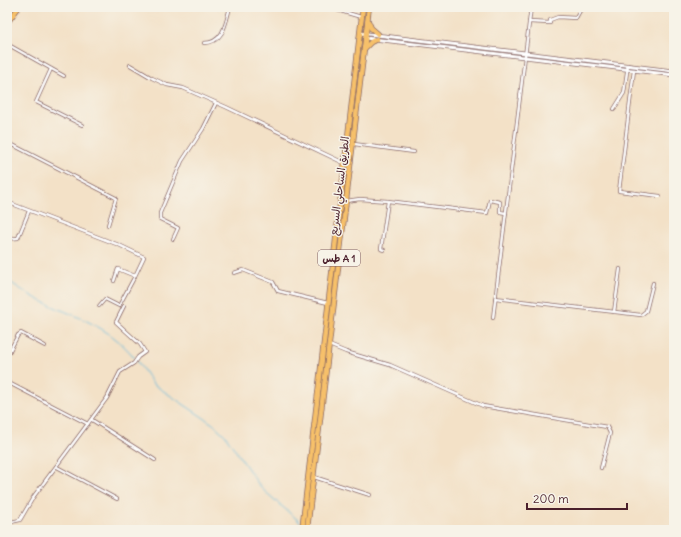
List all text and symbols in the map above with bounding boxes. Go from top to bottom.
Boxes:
street label: الطريق الساحلي السريع [326,136,356,237]
road number: طس A 1 [318,250,360,266]
scale bar [527,485,627,511]
text: 200 m [533,491,569,506]

